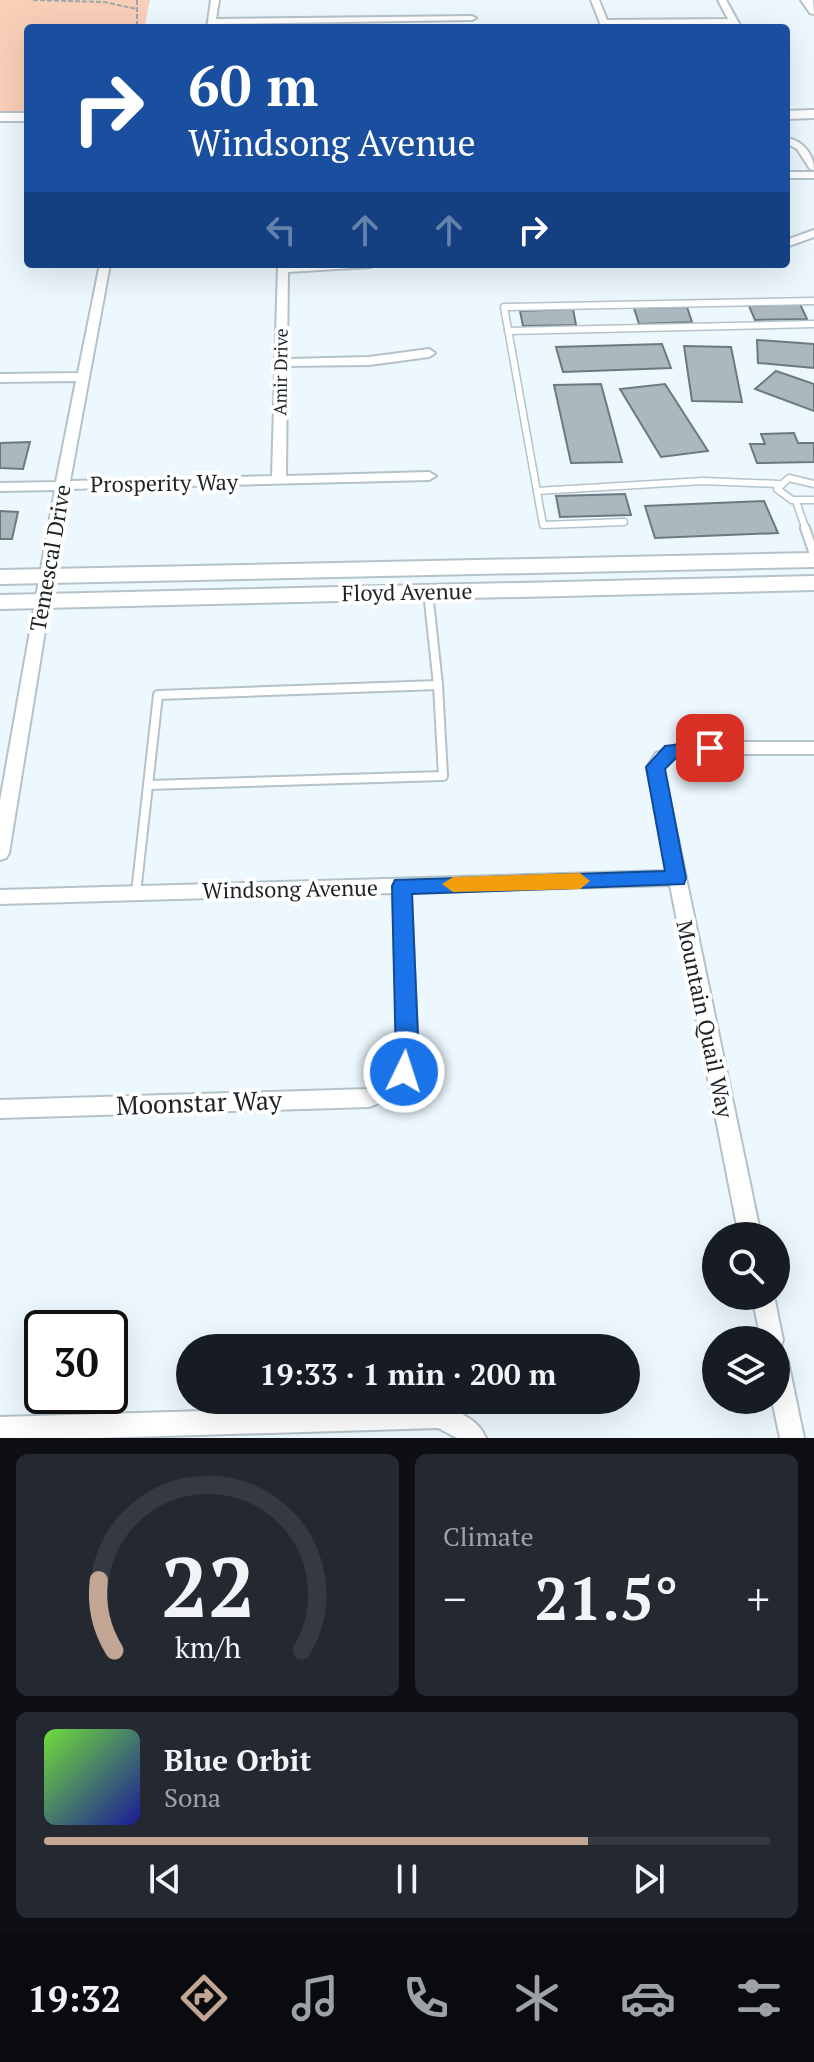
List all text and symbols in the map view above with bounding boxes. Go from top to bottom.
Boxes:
text: 60 m [188,48,318,122]
icon: right [56,56,160,160]
text: Windsong Avenue [188,119,476,166]
icon: left [259,208,303,252]
icon: ahead [343,208,387,252]
icon: ahead [427,208,471,252]
icon: right [511,208,555,252]
street label: Amir Drive [267,328,293,416]
street label: Prosperity Way [90,467,239,498]
street label: Temescal Drive [22,482,77,634]
street label: Floyd Avenue [341,576,473,607]
pin [676,714,744,782]
icon: arrive [688,726,732,770]
street label: Windsong Avenue [202,872,378,905]
street label: Mountain Quail Way [670,917,741,1121]
position arrow [362,1030,446,1114]
street label: Moonstar Way [115,1082,283,1122]
map controls [702,1222,790,1414]
button: search [702,1222,790,1310]
speed limit sign: 30 [24,1310,128,1414]
button: layers [702,1326,790,1414]
text: 19:33 · 1 min · 200 m [260,1354,556,1394]
text: Climate [443,1519,534,1553]
text: 22 [160,1531,255,1641]
text: 21.5° [534,1558,679,1637]
text: − [443,1569,466,1628]
text: + [747,1569,770,1628]
text: km/h [174,1628,241,1666]
text: Blue Orbit [164,1740,311,1780]
text: Sona [164,1780,221,1814]
icon: previous [143,1857,187,1901]
icon: pause [385,1857,429,1901]
icon: next [627,1857,671,1901]
icon: directions [176,1970,232,2026]
icon: music [287,1970,343,2026]
icon: phone [398,1970,454,2026]
icon: climate [509,1970,565,2026]
icon: car [620,1970,676,2026]
icon: filters [731,1970,787,2026]
text: 19:32 [27,1975,121,2022]

